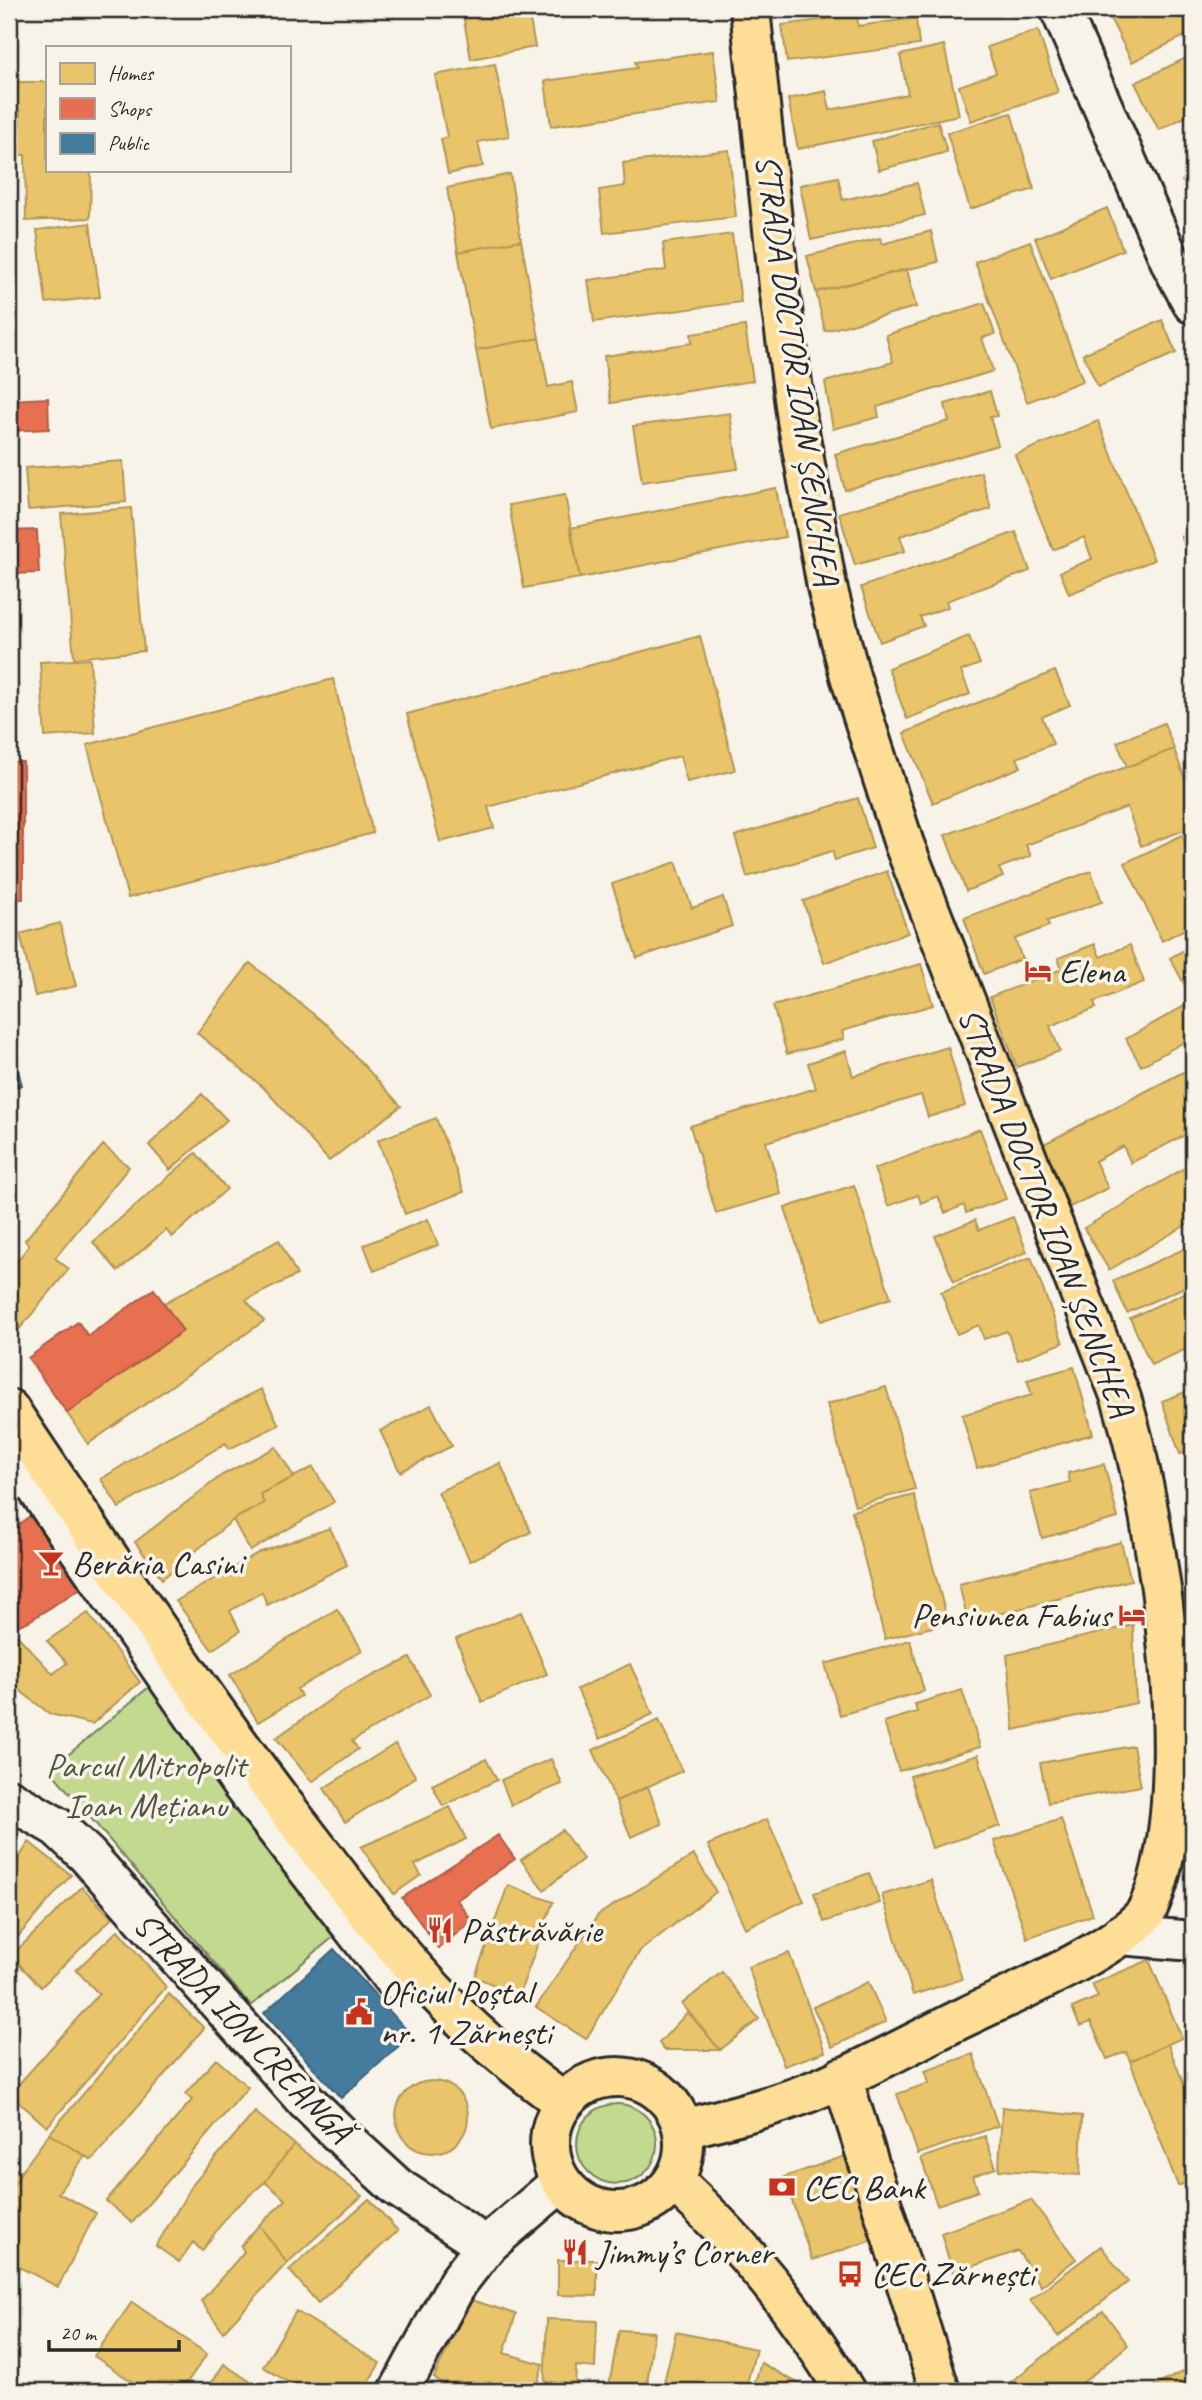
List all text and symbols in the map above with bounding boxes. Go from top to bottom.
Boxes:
legend [46,46,290,172]
text: Homes [108,60,155,86]
text: Shops [108,96,153,122]
text: Public [108,130,150,156]
street label: STRADA DOCTOR IOAN ȘENCHEA [745,152,850,590]
place label: Elena [1059,949,1127,994]
hotel icon: Elena [1023,956,1053,986]
street label: STRADA DOCTOR IOAN ȘENCHEA [948,1001,1146,1424]
place label: Berăria Casini [72,1541,247,1586]
bar icon: Berăria Casini [36,1548,66,1578]
place label: Pensiunea Fabius [911,1593,1114,1638]
hotel icon: Pensiunea Fabius [1117,1600,1147,1630]
park label: Parcul Mitropolit Ioan Mețianu [46,1743,250,1828]
street label: STRADA ION CREANGĂ [124,1902,365,2156]
place label: Păstrăvărie [461,1908,604,1953]
restaurant icon: Păstrăvărie [425,1915,455,1945]
place label: Oficiul Poștal nr. 1 Zărnești [380,1970,556,2055]
public building icon: Oficiul Poștal nr. 1 Zărnești [344,1997,374,2027]
place label: CEC Bank [803,2165,927,2210]
bank icon: CEC Bank [767,2172,797,2202]
place label: Jimmy’s Corner [594,2230,776,2275]
restaurant icon: Jimmy’s Corner [560,2237,590,2267]
place label: CEC Zărnești [871,2252,1039,2297]
bus stop icon: CEC Zărnești [835,2259,865,2289]
scale bar [49,2309,178,2353]
text: 20 m [60,2320,98,2346]

